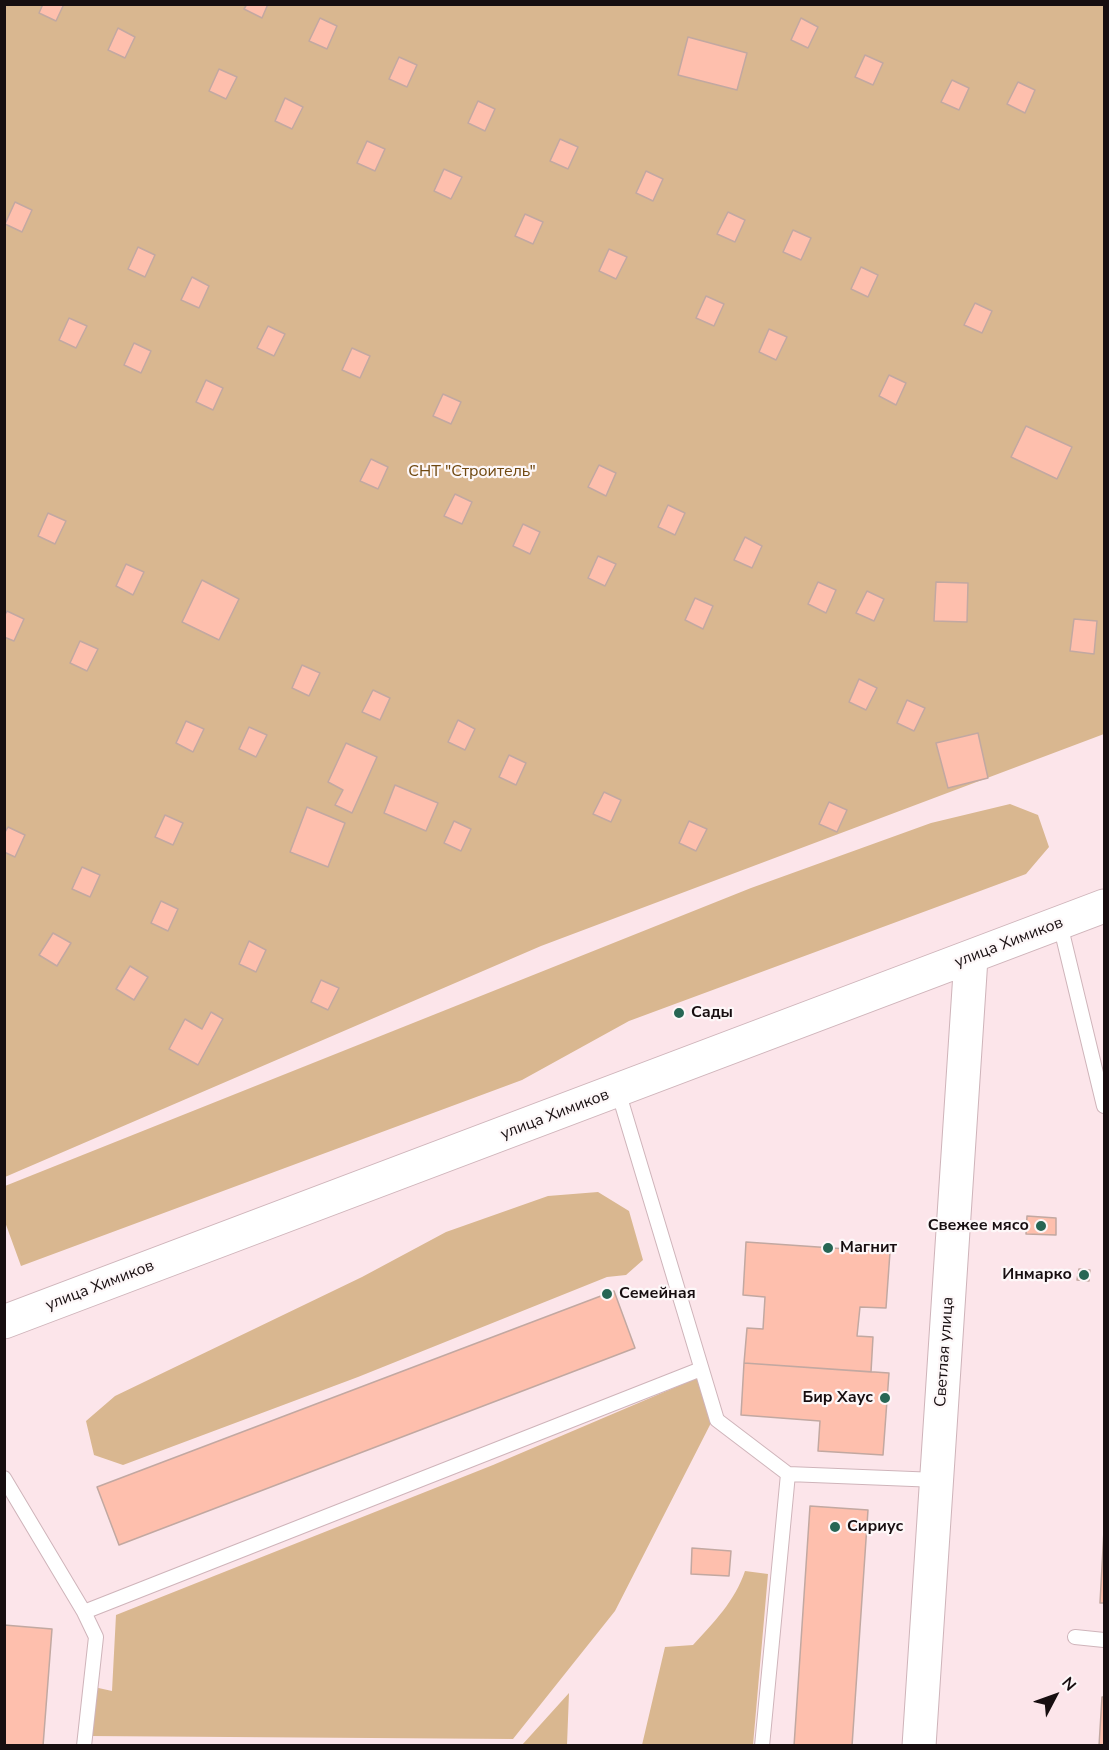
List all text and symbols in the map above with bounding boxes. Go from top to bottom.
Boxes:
park label: СНТ "Строитель" [408,462,536,482]
street label: улица Химиков [952,914,1066,972]
place label: Сады [691,1003,733,1023]
marker: Сады [672,1006,686,1020]
street label: улица Химиков [498,1086,612,1144]
place label: Свежее мясо [928,1216,1029,1236]
marker: Свежее мясо [1034,1219,1048,1233]
place label: Магнит [840,1238,897,1258]
marker: Магнит [821,1241,835,1255]
street label: улица Химиков [43,1257,157,1315]
place label: Инмарко [1002,1265,1072,1285]
marker: Инмарко [1077,1268,1091,1282]
place label: Семейная [619,1284,696,1304]
marker: Семейная [600,1287,614,1301]
street label: Светлая улица [932,1296,958,1408]
place label: Бир Хаус [802,1388,873,1408]
marker: Бир Хаус [878,1391,892,1405]
place label: Сириус [847,1517,903,1537]
marker: Сириус [828,1520,842,1534]
north arrow [1025,1666,1085,1726]
text: N [1056,1672,1081,1696]

